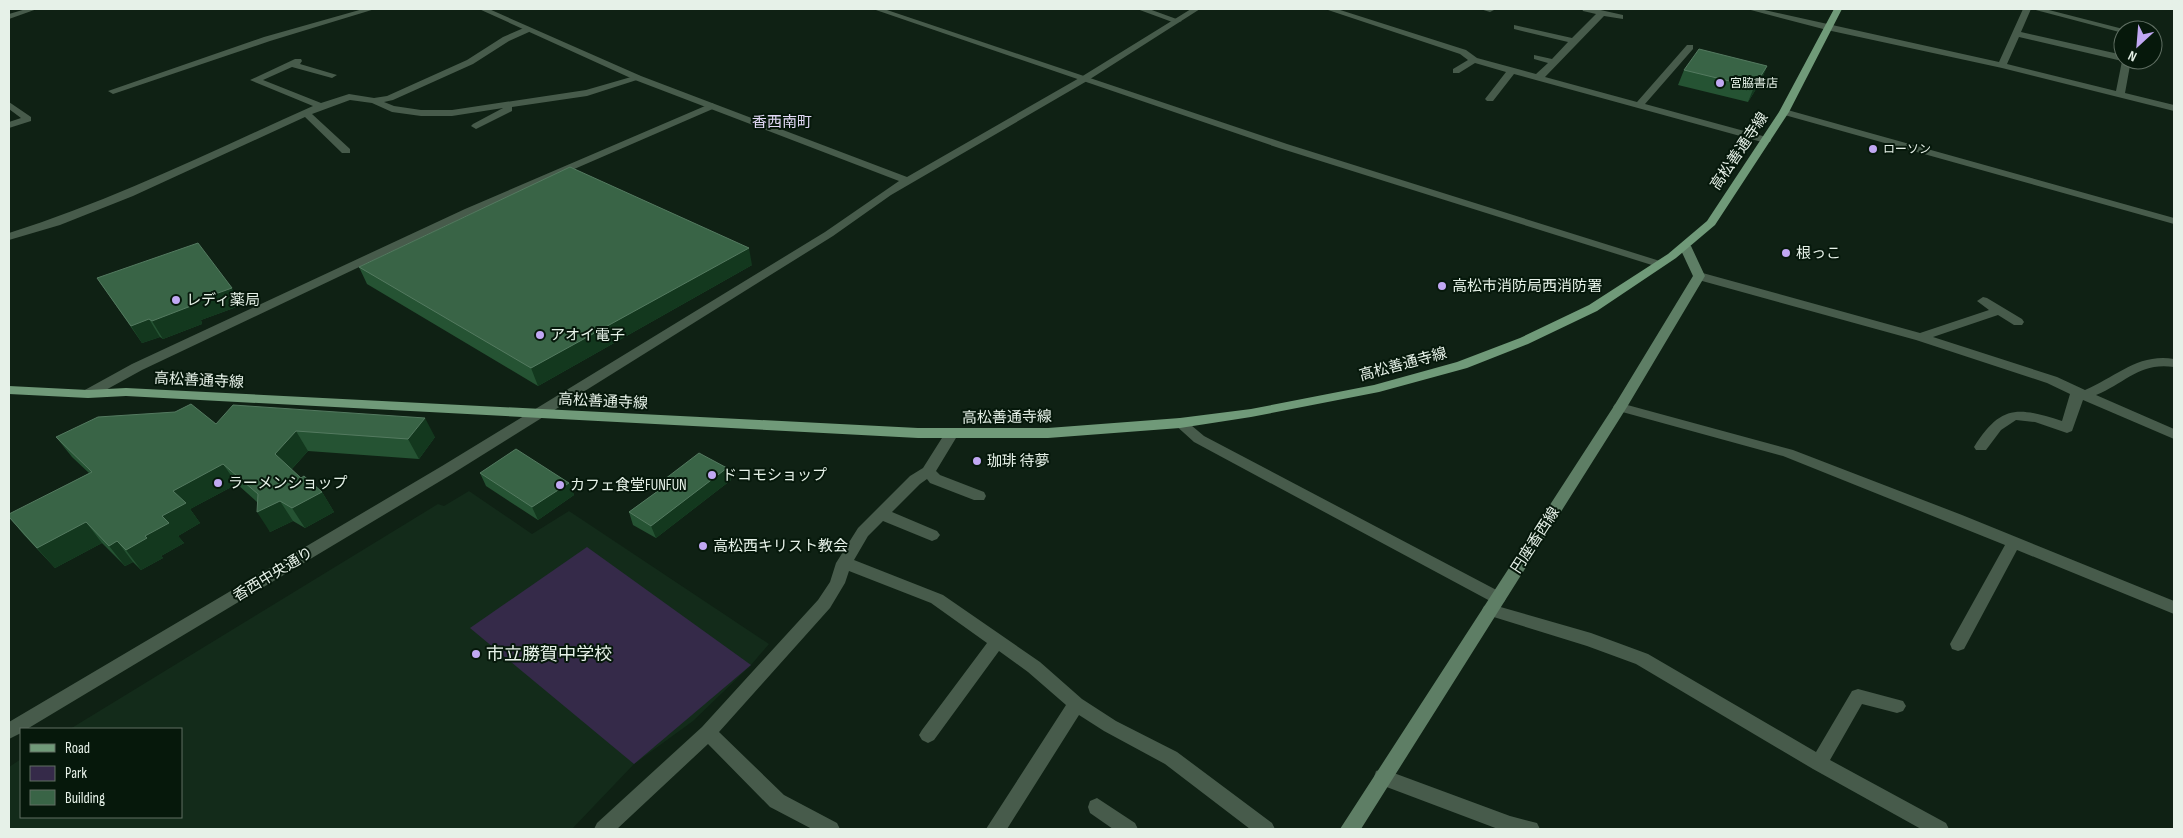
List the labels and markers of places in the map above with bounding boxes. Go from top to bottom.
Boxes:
place label: 宮脇書店 [1730,76,1778,91]
marker: 宮脇書店 [1714,77,1726,89]
place label: ローソン [1883,142,1931,157]
marker: ローソン [1867,143,1879,155]
place label: 根っこ [1796,244,1841,263]
marker: 根っこ [1780,247,1792,259]
place label: 高松市消防局西消防署 [1452,277,1602,296]
marker: 高松市消防局西消防署 [1436,280,1448,292]
place label: レディ薬局 [186,291,260,310]
marker: レディ薬局 [170,294,182,306]
place label: アオイ電子 [550,326,625,345]
marker: アオイ電子 [534,329,546,341]
place label: 珈琲 待夢 [987,452,1049,471]
marker: 珈琲 待夢 [971,455,983,467]
place label: ドコモショップ [722,466,827,485]
marker: ドコモショップ [706,469,718,481]
place label: ラーメンショップ [228,474,347,493]
place label: カフェ食堂FUNFUN [570,476,687,495]
marker: ラーメンショップ [212,477,224,489]
marker: カフェ食堂FUNFUN [554,479,566,491]
place label: 高松西キリスト教会 [713,537,848,556]
marker: 高松西キリスト教会 [697,540,709,552]
place label: 市立勝賀中学校 [486,644,612,665]
marker: 市立勝賀中学校 [470,648,482,660]

